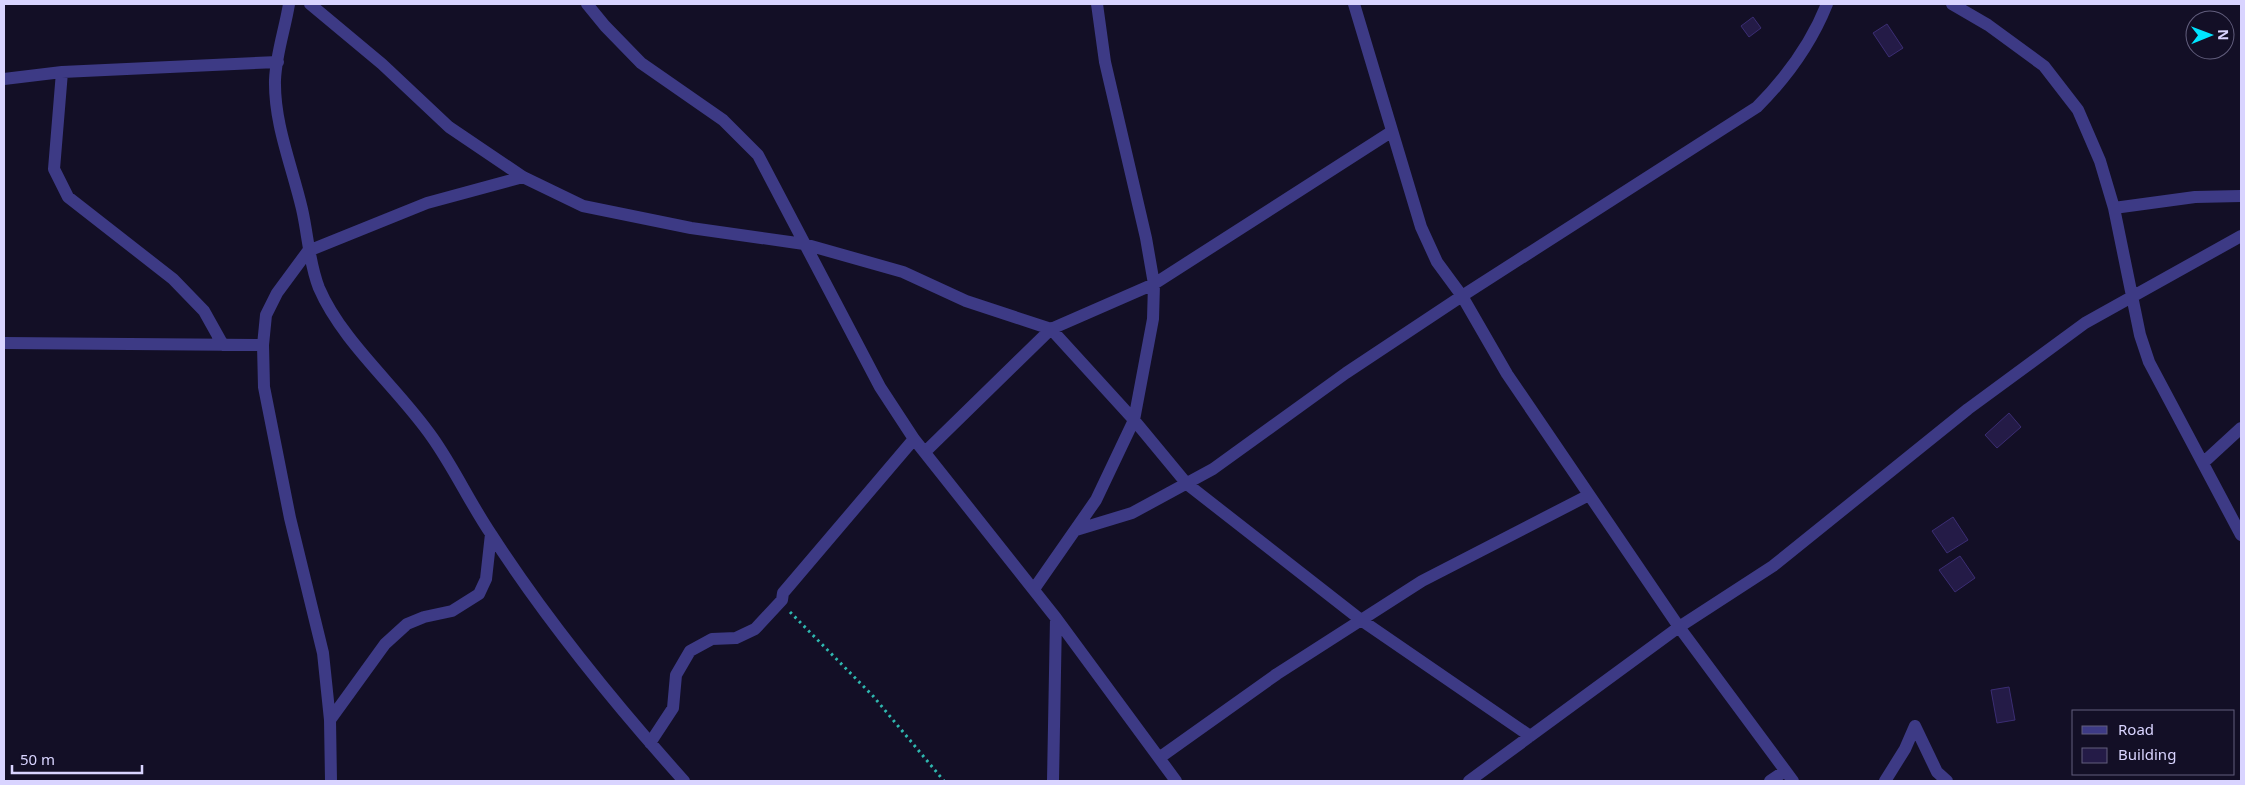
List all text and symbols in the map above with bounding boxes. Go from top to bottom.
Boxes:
north arrow [2185,10,2235,60]
text: N [2214,29,2233,41]
legend [2072,710,2235,775]
text: Road [2118,719,2154,739]
scale bar [12,742,142,774]
text: Building [2118,744,2176,764]
text: 50 m [20,749,55,769]

